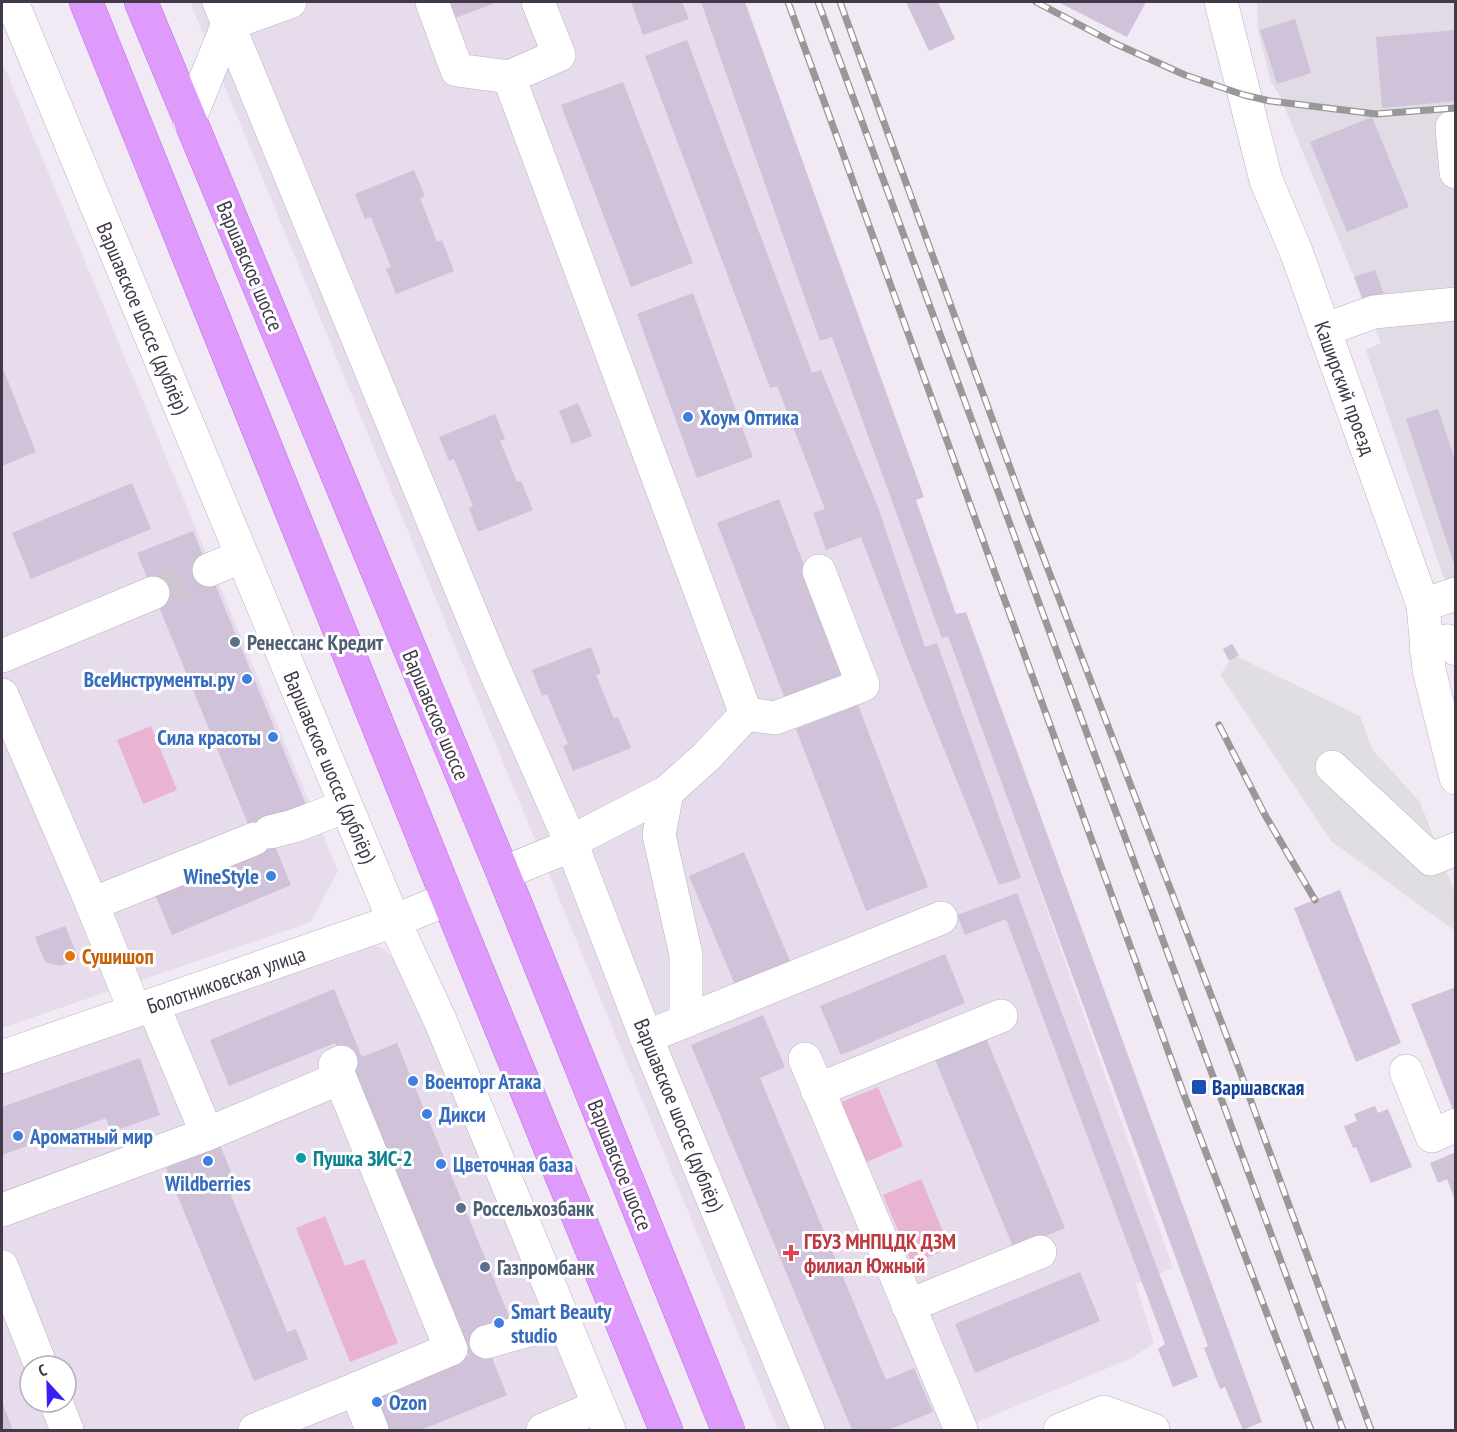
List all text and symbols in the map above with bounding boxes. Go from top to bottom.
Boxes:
street label: Варшавское шоссе [210,197,290,335]
street label: Варшавское шоссе (дублёр) [90,218,196,418]
street label: Каширский проезд [1308,317,1382,459]
place label: Хоум Оптика [700,404,799,431]
marker: Хоум Оптика [681,410,695,424]
place label: Ренессанс Кредит [247,629,384,656]
marker: Ренессанс Кредит [228,635,242,649]
street label: Варшавское шоссе [396,646,476,784]
place label: ВсеИнструменты.ру [84,666,236,693]
street label: Варшавское шоссе (дублёр) [277,667,383,867]
marker: ВсеИнструменты.ру [240,672,254,686]
place label: Сила красоты [157,724,261,751]
marker: Сила красоты [266,730,280,744]
place label: WineStyle [182,863,259,890]
marker: WineStyle [264,869,278,883]
street label: Болотниковская улица [143,940,309,1020]
place label: Сушишоп [82,943,154,970]
marker: Сушишоп [63,949,77,963]
street label: Варшавское шоссе (дублёр) [628,1015,730,1215]
place label: Военторг Атака [425,1068,542,1095]
marker: Военторг Атака [406,1074,420,1088]
place label: Варшавская [1212,1074,1304,1101]
marker: Варшавская [1190,1078,1208,1096]
street label: Варшавское шоссе [581,1096,659,1234]
place label: Дикси [439,1101,486,1128]
marker: Дикси [420,1107,434,1121]
place label: Ароматный мир [29,1123,153,1150]
marker: Ароматный мир [11,1129,25,1143]
place label: Пушка ЗИС-2 [313,1145,413,1172]
marker: Пушка ЗИС-2 [294,1151,308,1165]
place label: Цветочная база [453,1151,573,1178]
marker: Wildberries [201,1154,215,1168]
marker: Цветочная база [434,1157,448,1171]
place label: Wildberries [164,1170,251,1197]
place label: Россельхозбанк [473,1195,594,1222]
marker: Россельхозбанк [454,1201,468,1215]
place label: ГБУЗ МНПЦДК ДЗМ филиал Южный [804,1228,956,1279]
marker: ГБУЗ МНПЦДК ДЗМ филиал Южный [782,1244,800,1262]
place label: Газпромбанк [497,1254,595,1281]
marker: Газпромбанк [478,1260,492,1274]
place label: Smart Beauty studio [511,1298,612,1349]
marker: Smart Beauty studio [492,1316,506,1330]
north arrow [18,1354,78,1414]
text: С [35,1359,50,1381]
place label: Ozon [389,1389,427,1416]
marker: Ozon [370,1395,384,1409]

